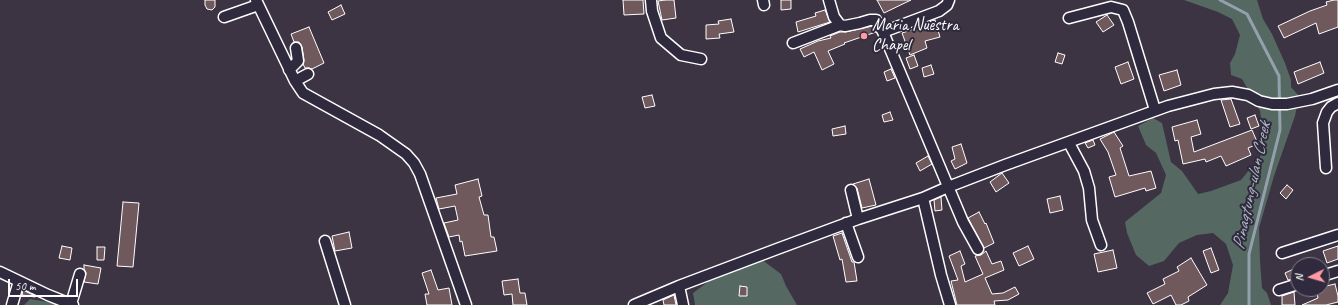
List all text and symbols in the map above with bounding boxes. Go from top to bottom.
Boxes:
place label: Maria Nuestra Chapel [872,16,959,56]
marker: Maria Nuestra Chapel [859,31,869,41]
water label: Pinagtung-ulan Creek [1228,120,1276,252]
north arrow [1290,257,1330,297]
scale bar [10,271,80,297]
text: N [1292,274,1306,282]
text: 50 m [15,278,35,294]

